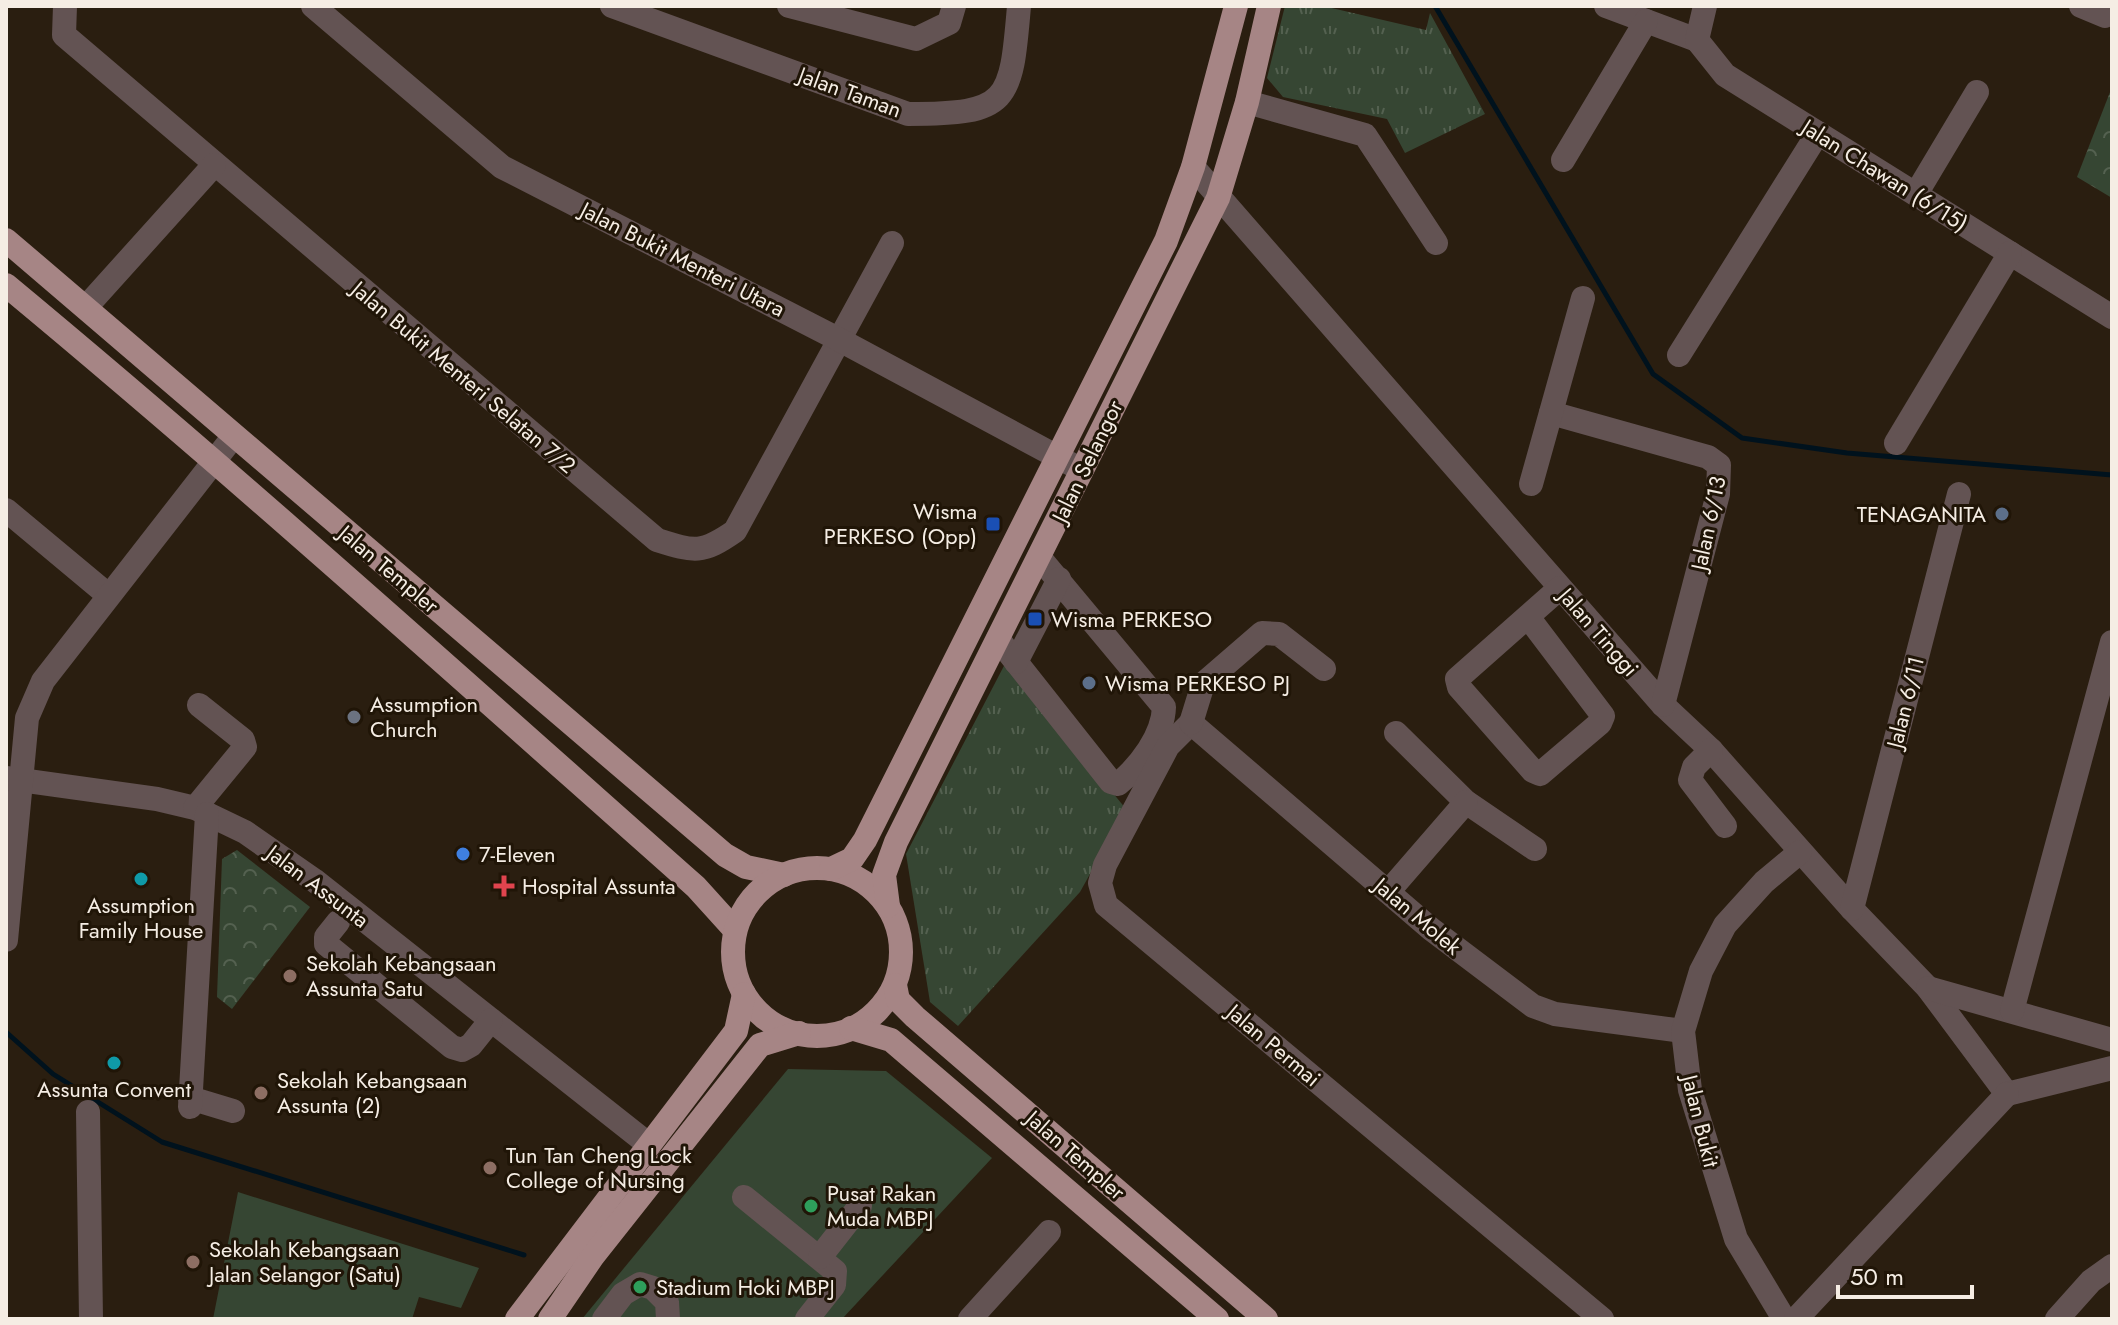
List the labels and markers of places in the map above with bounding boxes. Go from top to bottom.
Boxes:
place label: Wisma PERKESO (Opp) [824,495,977,552]
place label: TENAGANITA [1857,498,1986,530]
marker: TENAGANITA [1993,505,2011,523]
marker: Wisma PERKESO (Opp) [984,515,1002,533]
place label: Wisma PERKESO [1051,603,1212,635]
marker: Wisma PERKESO [1026,610,1044,628]
place label: Wisma PERKESO PJ [1105,667,1290,699]
marker: Wisma PERKESO PJ [1080,674,1098,692]
place label: Assumption Church [370,688,478,745]
marker: Assumption Church [345,708,363,726]
place label: 7-Eleven [479,838,556,870]
marker: 7-Eleven [454,845,472,863]
marker: Assumption Family House [132,870,150,888]
place label: Hospital Assunta [522,870,676,902]
marker: Hospital Assunta [493,875,515,897]
place label: Assumption Family House [79,889,203,946]
place label: Sekolah Kebangsaan Assunta Satu [306,947,496,1004]
marker: Sekolah Kebangsaan Assunta Satu [281,967,299,985]
marker: Assunta Convent [105,1054,123,1072]
place label: Sekolah Kebangsaan Assunta (2) [277,1064,467,1121]
place label: Assunta Convent [37,1073,192,1105]
marker: Sekolah Kebangsaan Assunta (2) [252,1084,270,1102]
place label: Tun Tan Cheng Lock College of Nursing [506,1139,692,1196]
marker: Tun Tan Cheng Lock College of Nursing [481,1159,499,1177]
place label: Pusat Rakan Muda MBPJ [827,1177,936,1234]
marker: Pusat Rakan Muda MBPJ [802,1197,820,1215]
place label: Sekolah Kebangsaan Jalan Selangor (Satu) [206,1233,401,1290]
marker: Sekolah Kebangsaan Jalan Selangor (Satu) [184,1253,202,1271]
place label: Stadium Hoki MBPJ [656,1271,835,1303]
marker: Stadium Hoki MBPJ [631,1278,649,1296]

